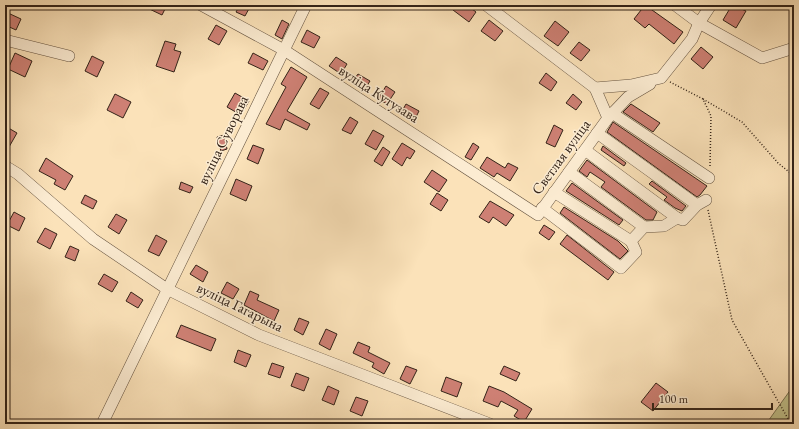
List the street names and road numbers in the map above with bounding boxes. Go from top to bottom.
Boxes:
street label: вуліца Кутузава [335,60,423,127]
street label: вуліца Суворава [193,92,252,187]
street label: Светлая вуліца [527,115,594,198]
street label: вуліца Гагарына [194,277,287,336]

